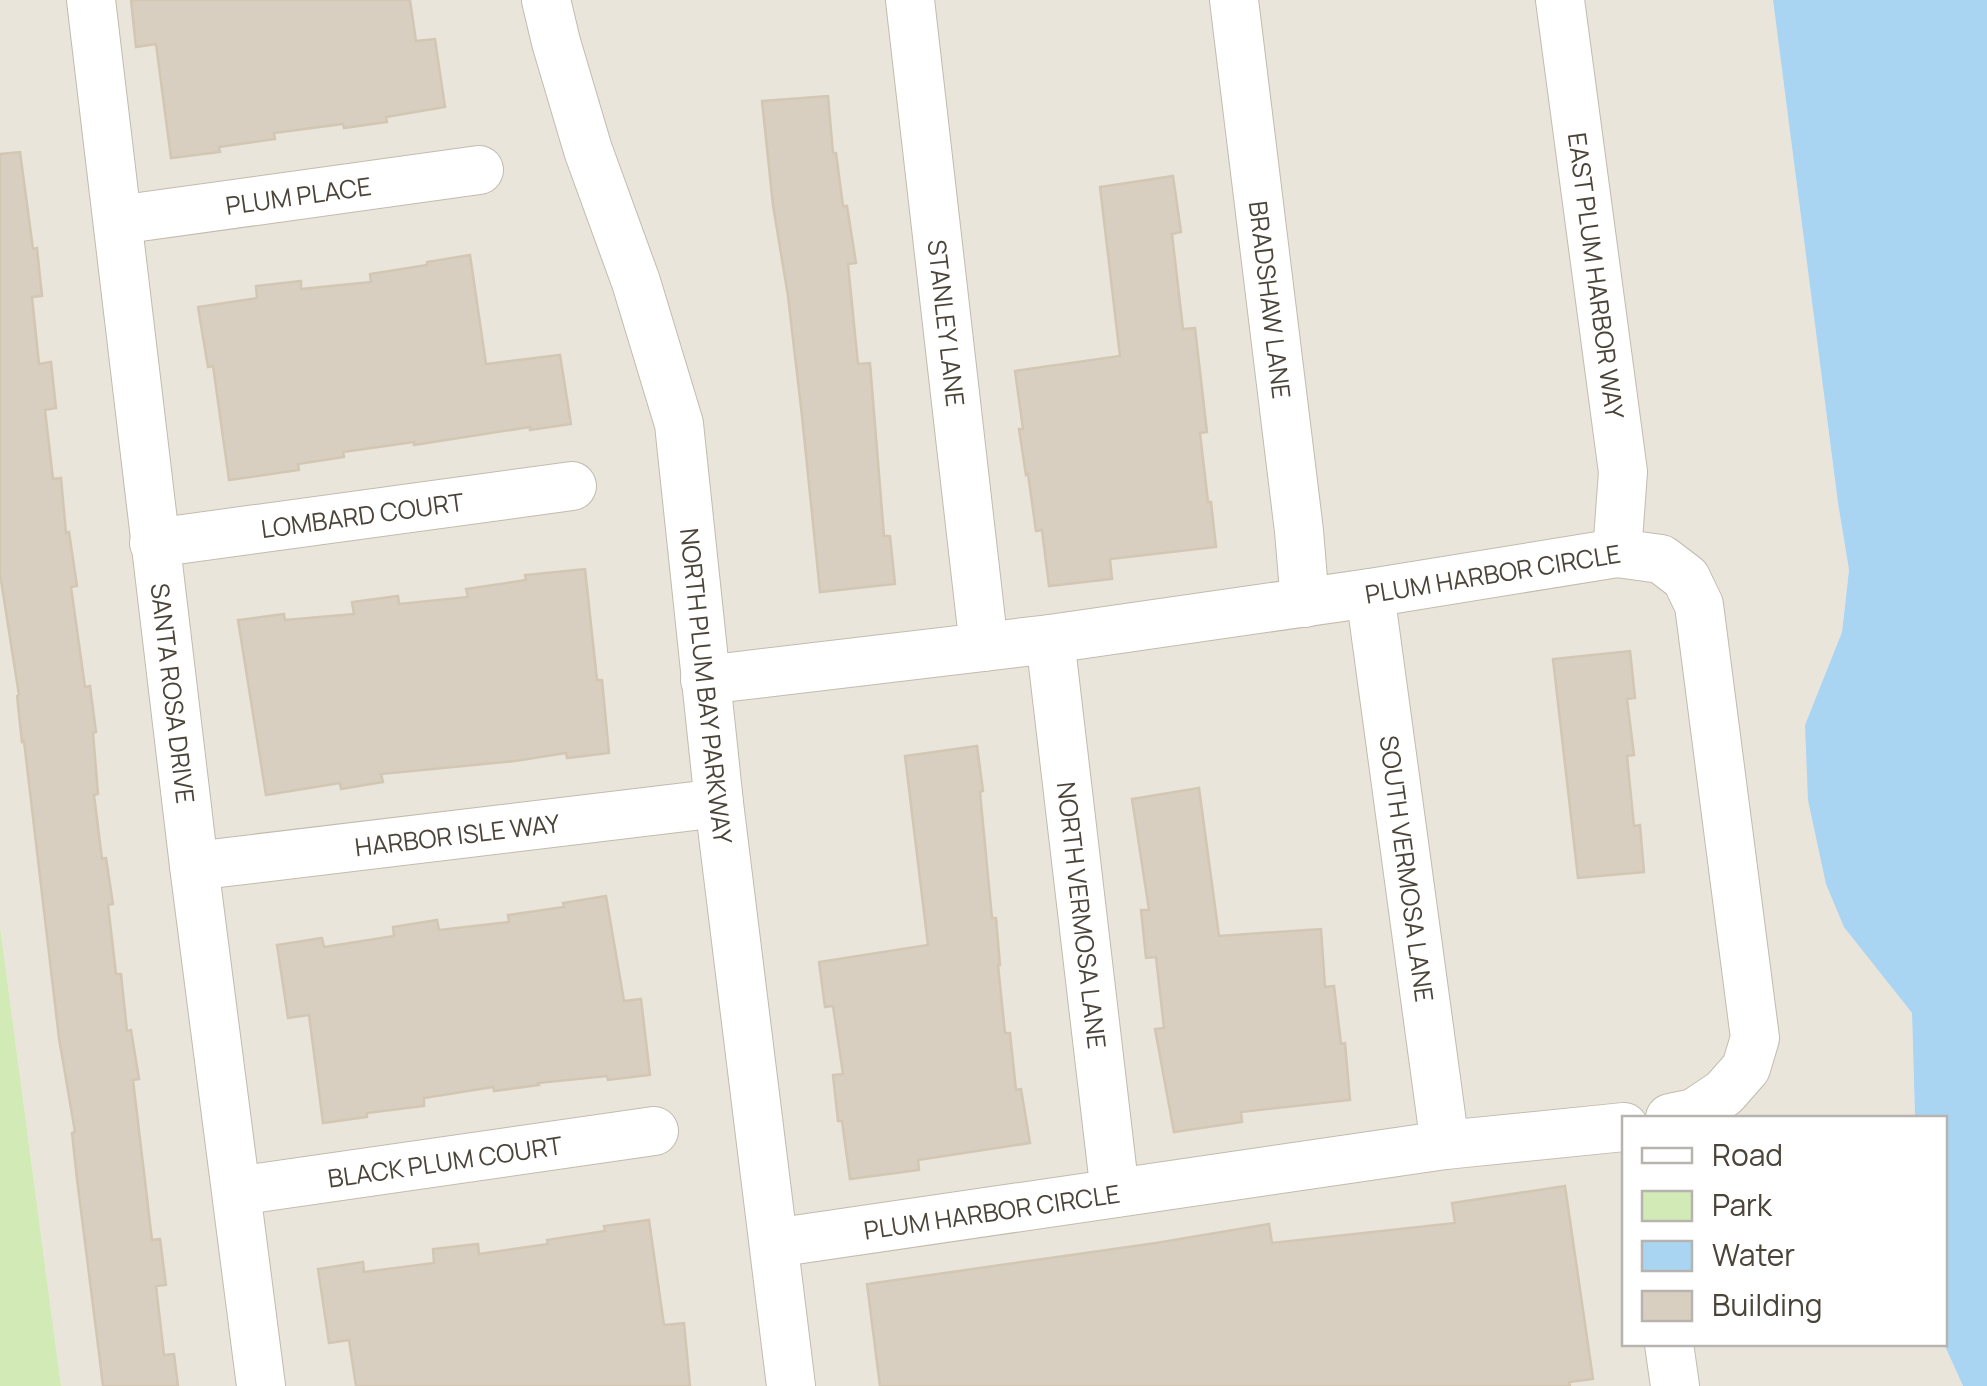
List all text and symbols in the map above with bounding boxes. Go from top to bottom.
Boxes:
street label: EAST PLUM HARBOR WAY [1560,130,1633,421]
street label: PLUM PLACE [223,168,373,222]
street label: BRADSHAW LANE [1241,199,1300,401]
street label: STANLEY LANE [920,238,974,408]
street label: LOMBARD COURT [258,483,466,546]
street label: NORTH PLUM BAY PARKWAY [673,526,741,846]
street label: PLUM HARBOR CIRCLE [1362,535,1623,611]
street label: SANTA ROSA DRIVE [143,581,204,805]
street label: SOUTH VERMOSA LANE [1372,733,1443,1004]
street label: NORTH VERMOSA LANE [1049,780,1115,1051]
street label: HARBOR ISLE WAY [353,805,562,864]
legend [1622,1116,1947,1346]
street label: BLACK PLUM COURT [325,1127,564,1195]
text: Road [1712,1134,1783,1175]
street label: PLUM HARBOR CIRCLE [861,1175,1122,1247]
text: Park [1712,1184,1773,1225]
text: Water [1712,1234,1795,1275]
text: Building [1712,1284,1823,1325]

